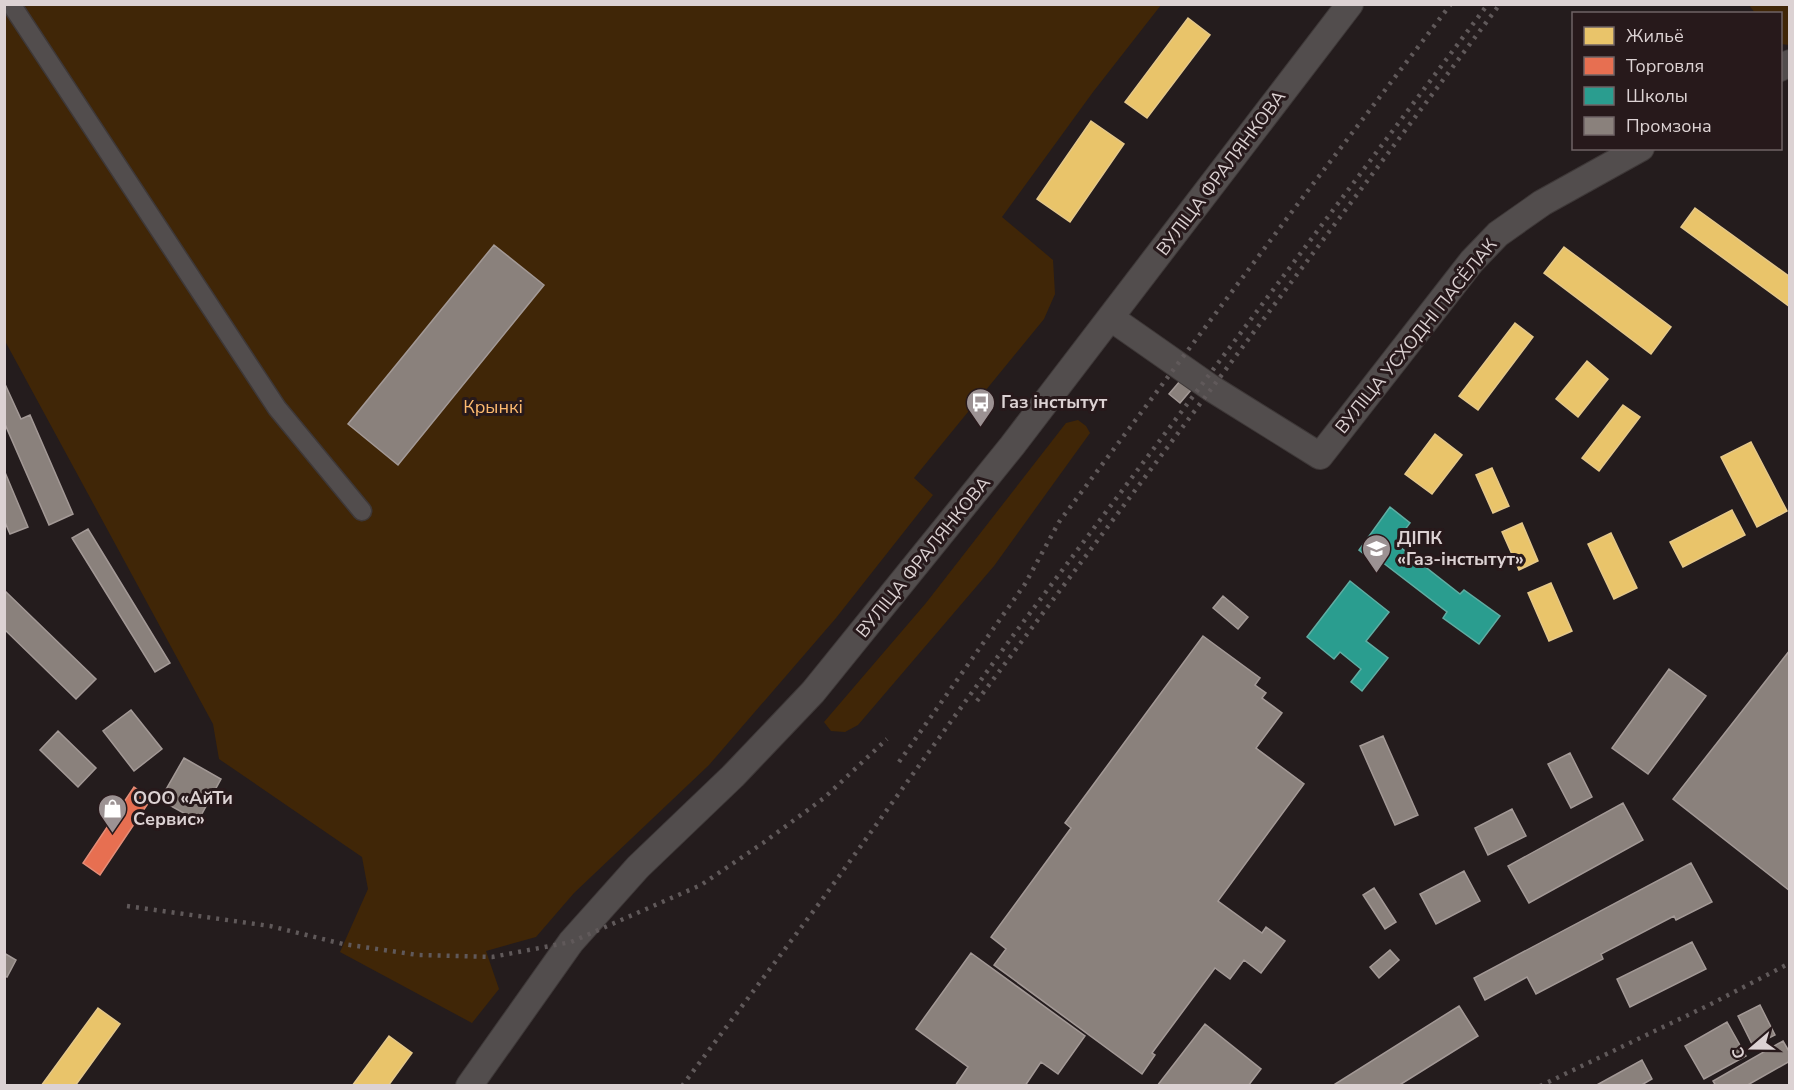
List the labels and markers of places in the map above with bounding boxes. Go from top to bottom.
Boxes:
bus stop icon: Газ інстытут [964,386,996,428]
place label: Газ інстытут [1001,390,1108,414]
place label: ДІПК «Газ-інстытут» [1397,526,1524,571]
school or university icon: ДІПК «Газ-інстытут» [1360,532,1392,574]
place label: ООО «АйТи Сервис» [133,786,233,831]
shop icon: ООО «АйТи Сервис» [96,792,128,834]

